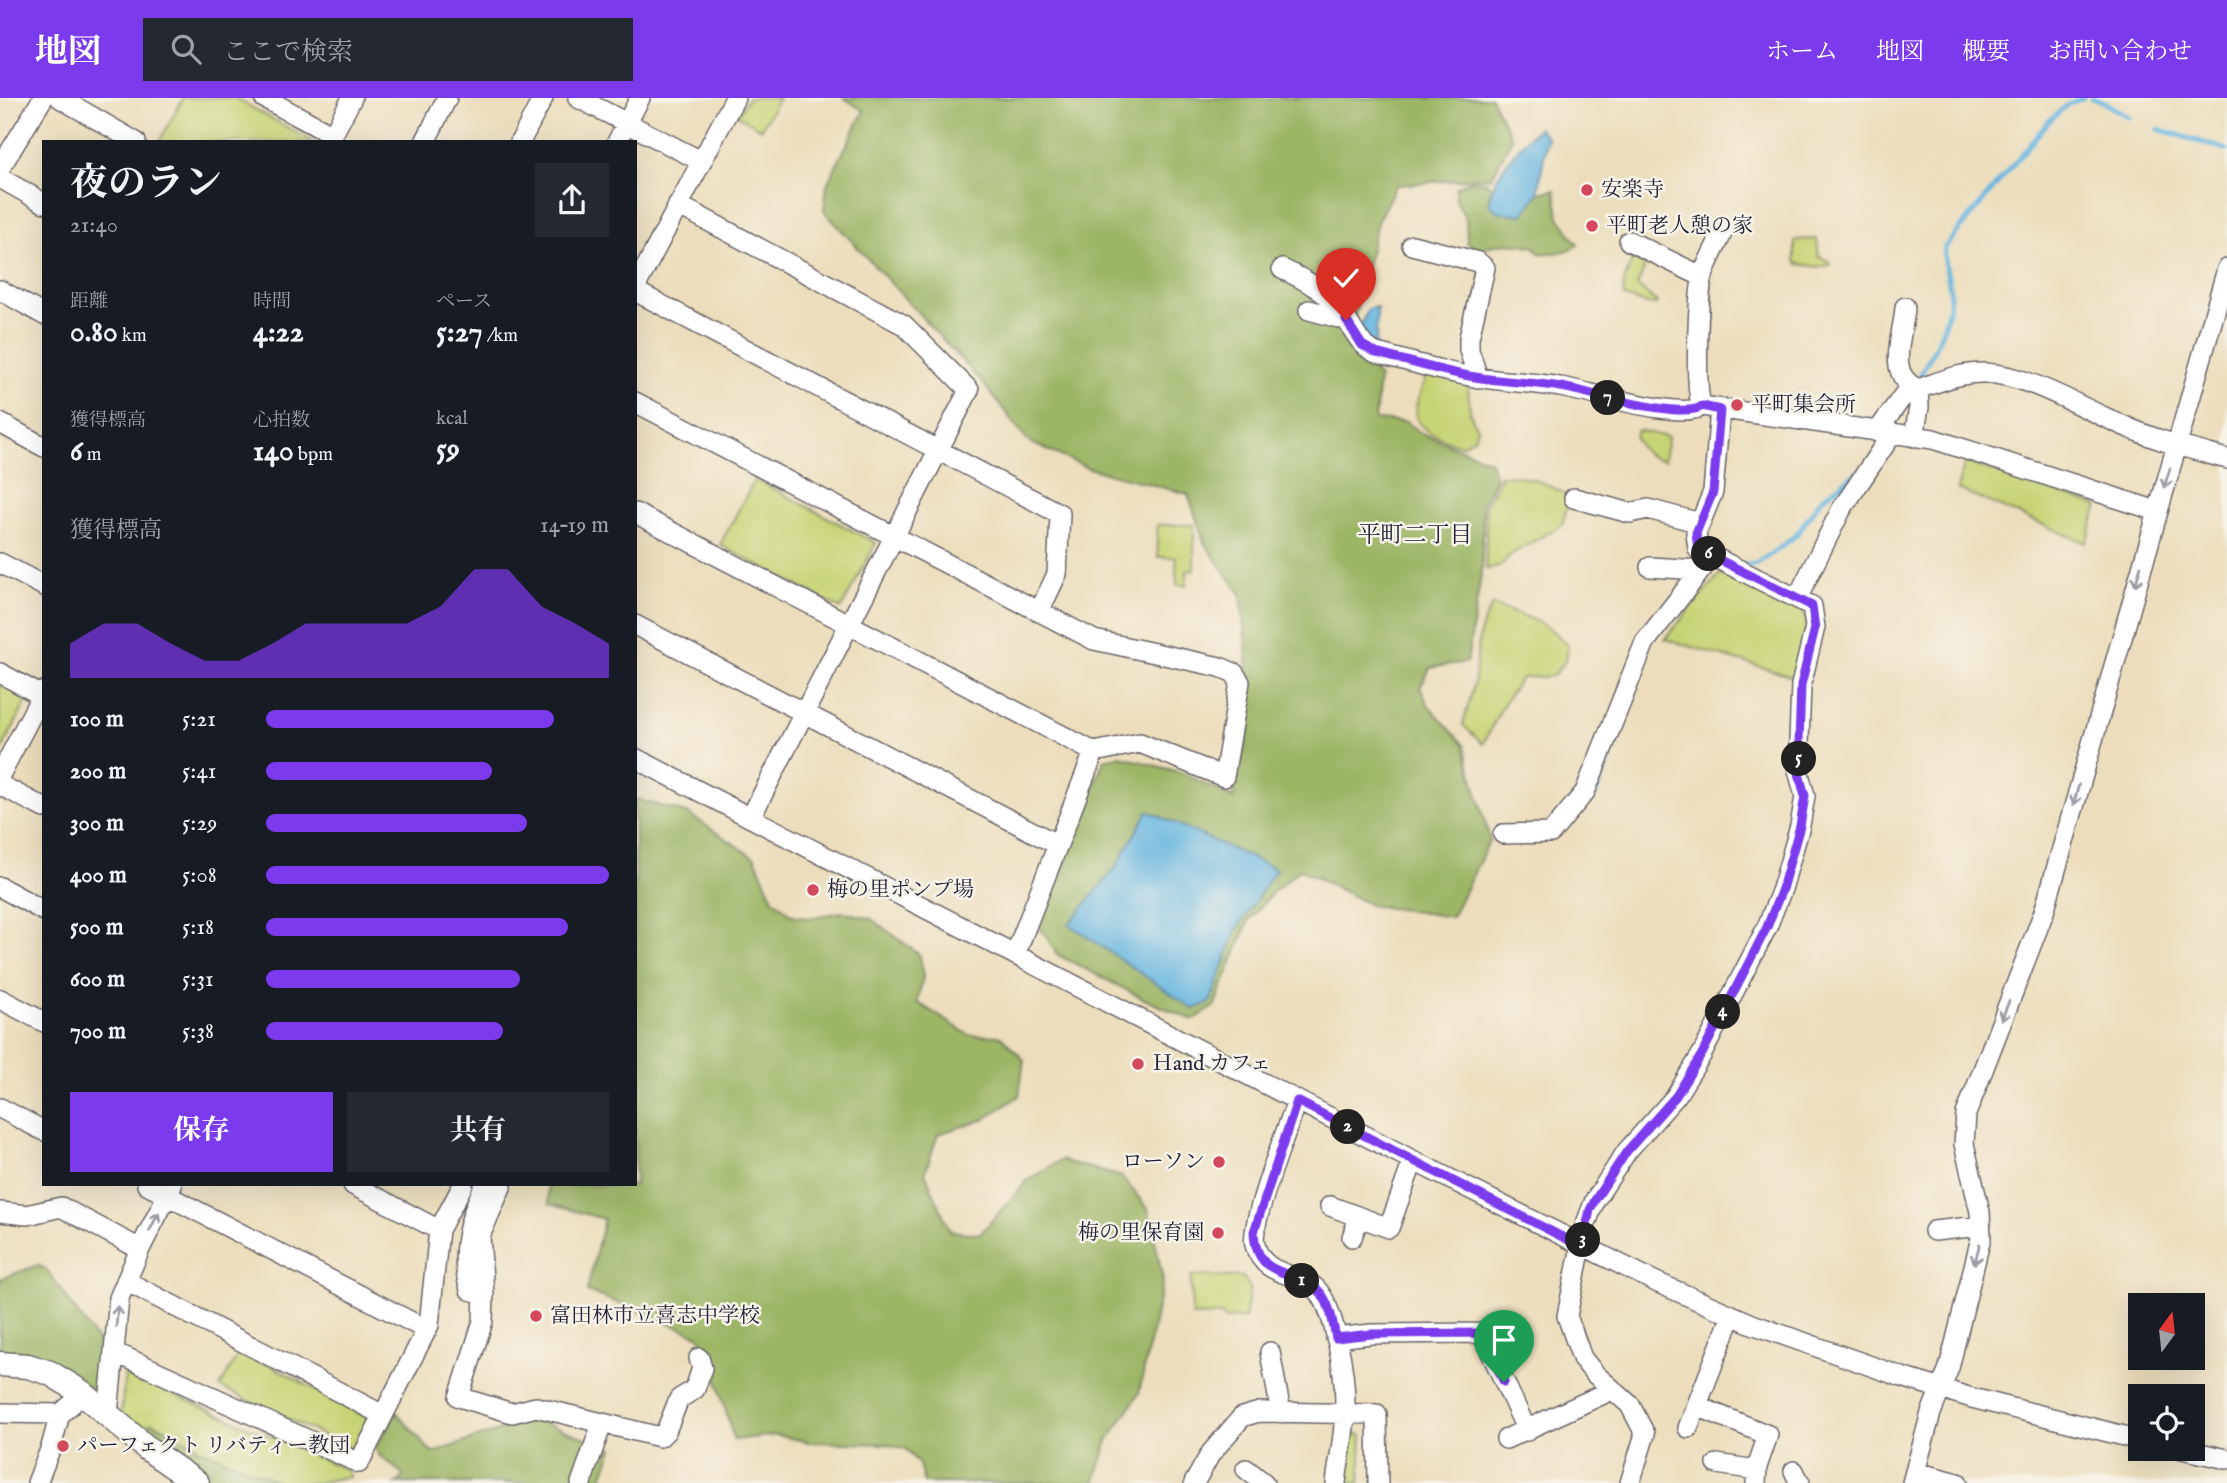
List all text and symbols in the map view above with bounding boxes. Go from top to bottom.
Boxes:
search box [143,18,633,81]
icon: search [167,30,205,68]
text: 地図 [35,32,101,74]
text: ここで検索 [223,36,353,69]
text: ホーム [1766,37,1838,68]
text: 地図 [1876,37,1924,68]
text: 概要 [1962,37,2010,68]
text: お問い合わせ [2048,37,2192,68]
text: 夜のラン [70,161,222,209]
button: share [535,163,609,237]
place label: 安楽寺 [1601,177,1664,204]
marker: 安楽寺 [1579,182,1595,198]
text: 21:40 [70,211,118,240]
place label: 平町老人憩の家 [1606,213,1753,240]
marker: 平町老人憩の家 [1584,218,1600,234]
pin [1316,248,1376,320]
icon: check [1327,259,1365,297]
text: 距離 [70,290,108,314]
text: 時間 [253,290,291,314]
text: ペース [436,290,492,314]
text: 0.80 [70,314,118,352]
text: 4:22 [253,314,304,352]
text: 5:27 [436,314,483,352]
text: km [118,324,147,348]
text: /km [483,324,518,348]
pin: 7 [1590,380,1626,416]
text: 7 [1603,385,1612,409]
place label: 平町集会所 [1751,392,1856,419]
marker: 平町集会所 [1729,397,1745,413]
text: kcal [436,407,468,431]
text: 獲得標高 [70,409,146,433]
text: 心拍数 [253,409,310,433]
text: 59 [436,431,460,469]
text: 6 [70,433,83,471]
text: 140 [253,433,294,471]
text: m [83,443,101,467]
text: bpm [294,443,333,467]
one-way arrow [2159,467,2172,489]
text: 14–19 m [540,511,609,540]
text: 獲得標高 [70,516,162,545]
district label: 平町二丁目 [1358,521,1473,550]
pin: 6 [1692,536,1726,572]
text: 6 [1704,541,1713,565]
one-way arrow [2131,565,2144,587]
text: 100 m [70,705,124,734]
text: 5:21 [182,705,216,734]
pin: 5 [1782,742,1816,776]
text: 5 [1795,746,1802,770]
text: 200 m [70,757,126,786]
text: 5:41 [182,757,216,786]
one-way arrow [2069,783,2082,806]
text: 300 m [70,809,124,838]
text: 5:29 [182,809,217,838]
text: 400 m [70,861,127,890]
text: 5:08 [182,861,217,890]
place label: 梅の里ポンプ場 [827,877,974,904]
marker: 梅の里ポンプ場 [805,882,821,898]
text: 500 m [70,913,124,942]
text: 5:18 [182,913,214,942]
text: 600 m [70,965,125,994]
text: 5:31 [182,965,214,994]
pin: 4 [1706,995,1740,1030]
text: 4 [1718,999,1727,1023]
one-way arrow [1998,1000,2011,1021]
text: 700 m [70,1017,126,1046]
text: 5:38 [182,1017,214,1046]
place label: Ｈand カフェ [1152,1051,1271,1078]
marker: Ｈand カフェ [1130,1056,1146,1072]
button: 保存 [70,1092,333,1172]
button: 共有 [347,1092,609,1172]
pin: 2 [1330,1110,1366,1144]
text: 2 [1343,1114,1352,1138]
place label: ローソン [1122,1149,1205,1176]
marker: ローソン [1211,1154,1227,1170]
one-way arrow [147,1212,161,1233]
place label: 梅の里保育園 [1078,1220,1204,1247]
pin: 3 [1566,1222,1600,1258]
marker: 梅の里保育園 [1210,1225,1226,1241]
text: 3 [1579,1227,1586,1251]
one-way arrow [1970,1242,1983,1265]
pin: 1 [1284,1264,1320,1298]
text: 1 [1298,1268,1305,1292]
north arrow [2128,1293,2205,1370]
map controls [2128,1293,2205,1461]
place label: 富田林市立喜志中学校 [550,1303,760,1330]
one-way arrow [111,1305,124,1328]
marker: 富田林市立喜志中学校 [528,1308,544,1324]
pin [1474,1310,1534,1382]
icon: arrive [1485,1321,1523,1359]
button: locate [2128,1384,2205,1461]
place label: パーフェクト リバティー教団 [77,1433,350,1460]
marker: パーフェクト リバティー教団 [55,1438,71,1454]

